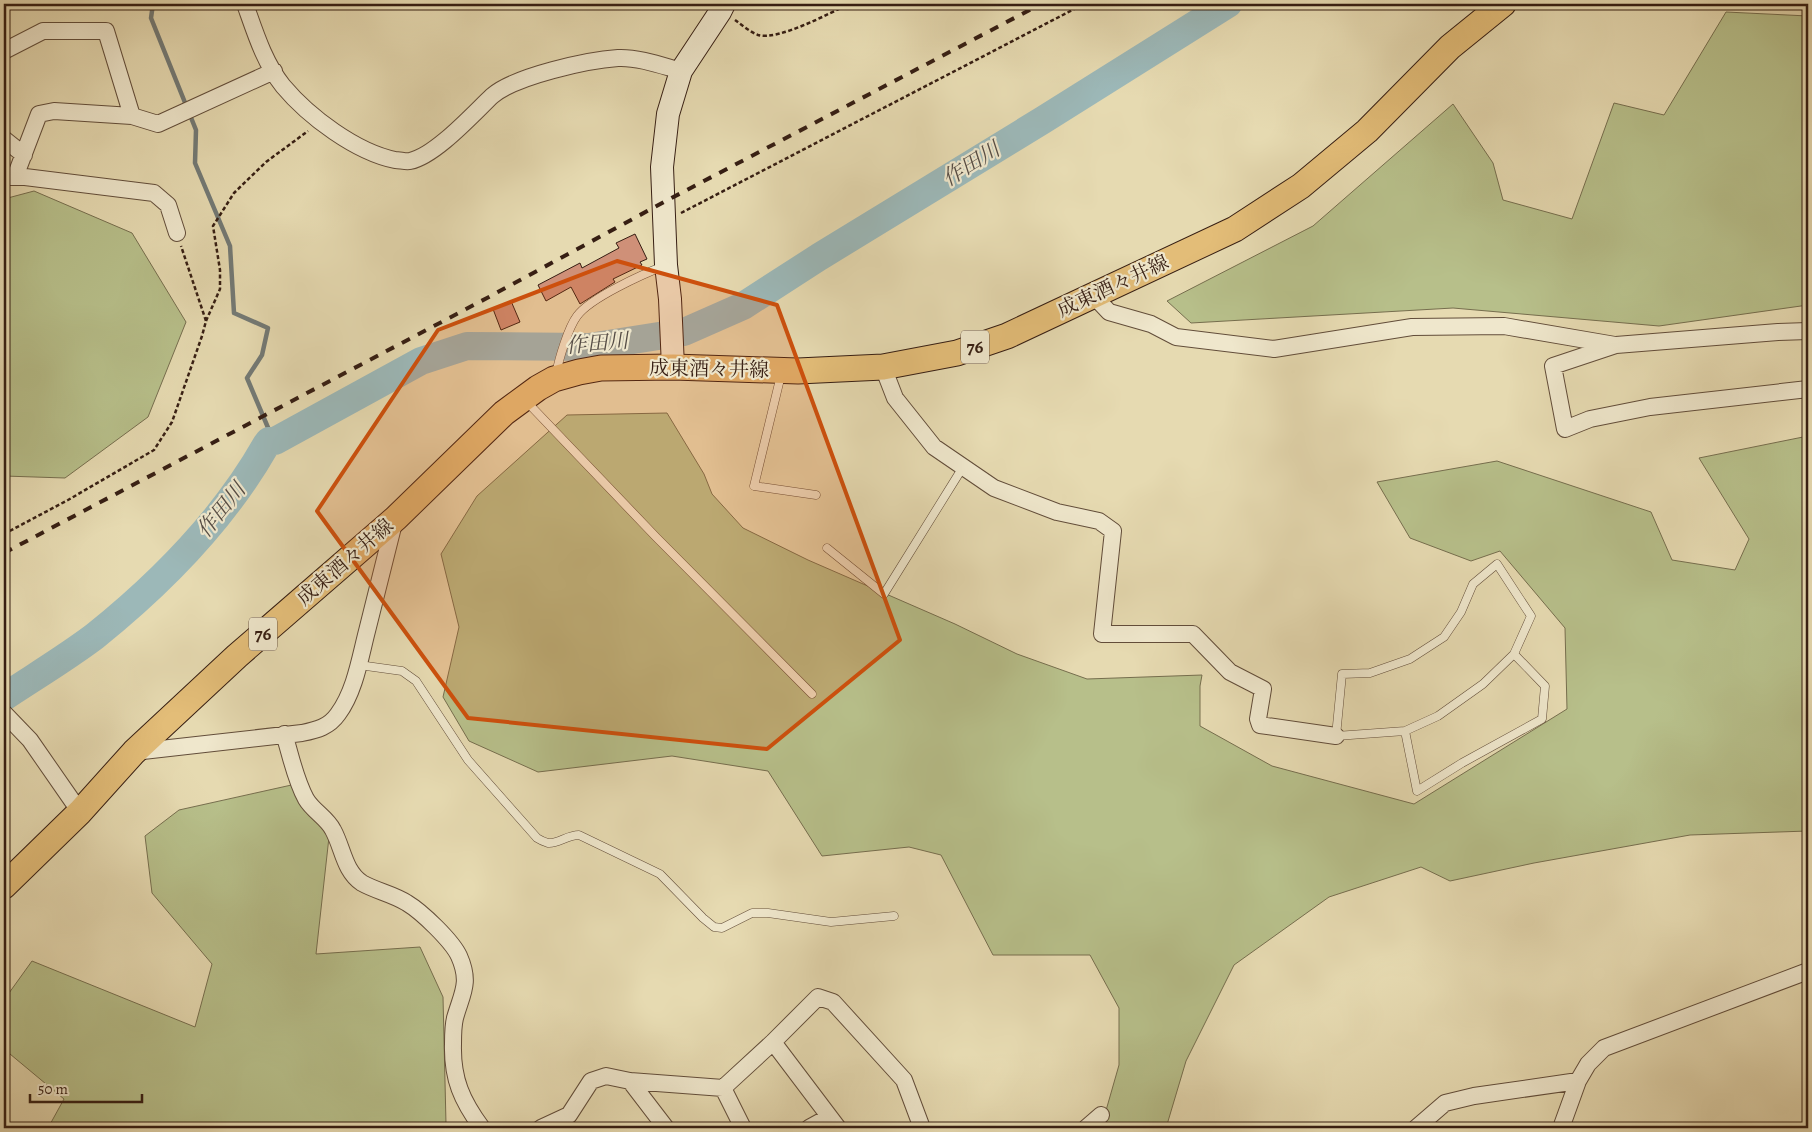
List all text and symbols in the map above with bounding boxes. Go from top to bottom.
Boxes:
water label: 作田川 [937,134,1007,193]
street label: 成東酒々井線 [1053,248,1173,324]
water label: 作田川 [564,326,632,360]
road number: 76 [961,331,989,364]
street label: 成東酒々井線 [649,354,769,384]
water label: 作田川 [190,475,253,543]
street label: 成東酒々井線 [291,512,399,612]
road number: 76 [249,618,277,650]
scale bar [30,1072,142,1104]
text: 50 m [38,1079,68,1099]

